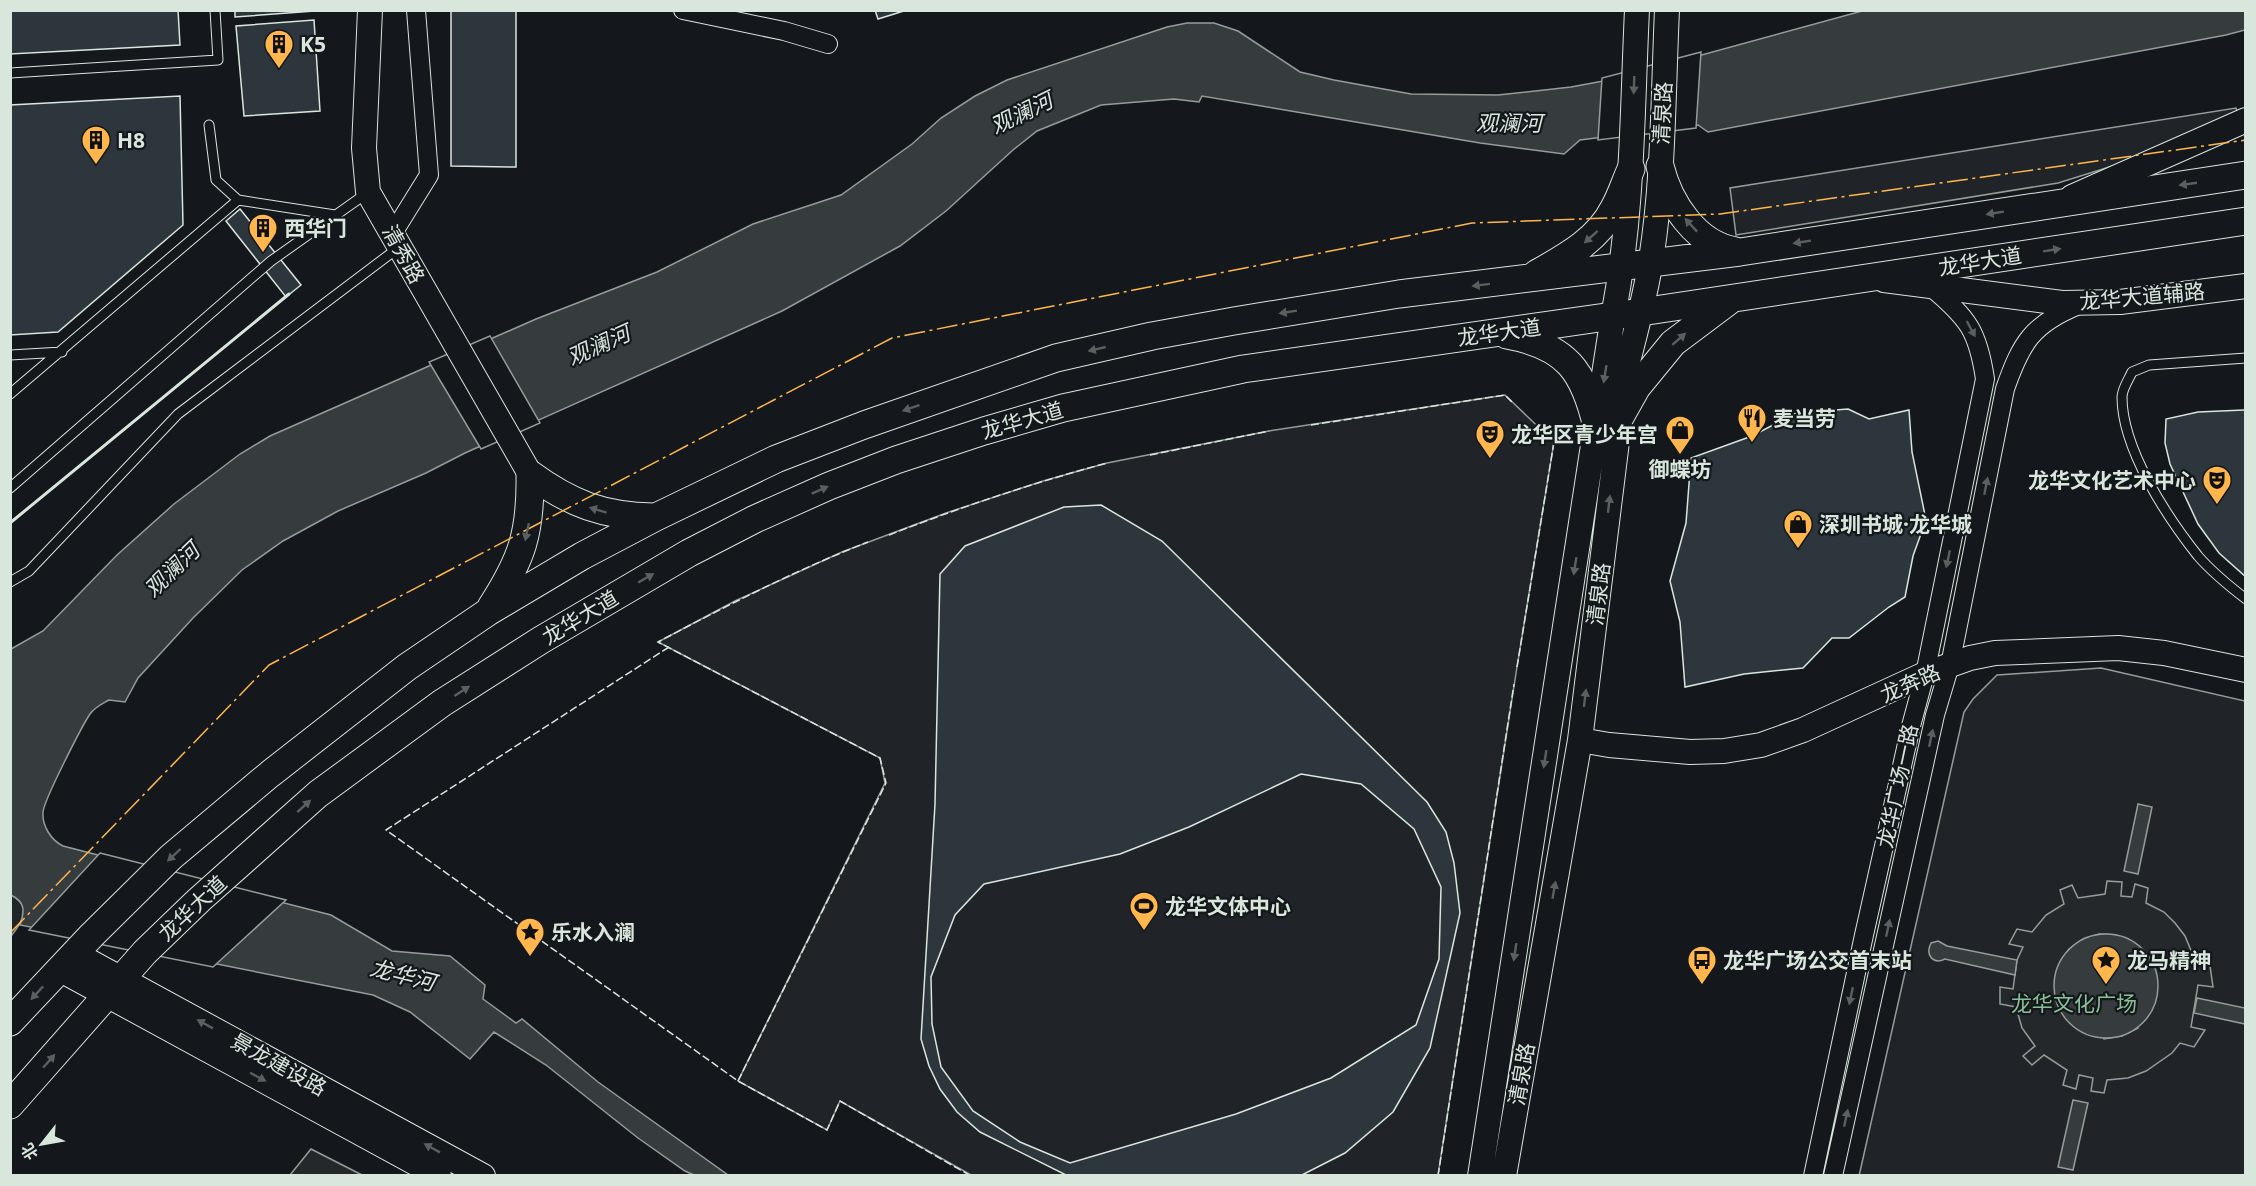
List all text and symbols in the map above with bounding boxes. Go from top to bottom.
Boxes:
building icon: K5 [263,28,295,70]
place label: K5 [300,30,326,58]
one-way arrow [1629,76,1639,95]
street label: 清泉路 [1646,81,1678,145]
water label: 观澜河 [985,82,1061,140]
water label: 观澜河 [1476,107,1546,137]
building icon: H8 [80,124,112,166]
place label: H8 [117,126,145,154]
one-way arrow [2178,180,2197,189]
one-way arrow [1985,209,2004,218]
building icon: 西华门 [247,212,279,254]
place label: 西华门 [284,214,347,242]
one-way arrow [1684,217,1698,232]
street label: 清秀路 [376,220,432,288]
one-way arrow [1584,230,1599,243]
one-way arrow [1792,238,1811,247]
street label: 龙华大道 [1936,241,2024,281]
one-way arrow [2043,245,2062,254]
street label: 龙华大道辅路 [2078,277,2206,315]
one-way arrow [1472,280,1491,289]
one-way arrow [1278,308,1297,317]
street label: 龙华大道 [1455,312,1543,352]
water label: 观澜河 [562,315,638,371]
one-way arrow [1966,321,1976,338]
one-way arrow [1671,332,1686,346]
one-way arrow [1087,344,1106,354]
one-way arrow [1600,364,1609,383]
street label: 龙华大道 [978,395,1066,445]
restaurant icon: 麦当劳 [1736,402,1768,444]
one-way arrow [902,404,920,414]
place label: 麦当劳 [1773,404,1836,432]
shop icon: 御蝶坊 [1664,414,1696,456]
theatre icon: 龙华区青少年宫 [1474,418,1506,460]
place label: 龙华区青少年宫 [1511,420,1658,448]
place label: 御蝶坊 [1649,455,1712,483]
theatre icon: 龙华文化艺术中心 [2201,464,2233,506]
place label: 龙华文化艺术中心 [2028,466,2196,494]
one-way arrow [1982,476,1991,495]
one-way arrow [811,485,829,495]
one-way arrow [1604,495,1613,514]
one-way arrow [589,505,607,514]
shop icon: 深圳书城·龙华城 [1782,508,1814,550]
place label: 深圳书城·龙华城 [1819,510,1972,538]
one-way arrow [521,523,531,541]
water label: 观澜河 [137,533,208,603]
one-way arrow [1943,550,1952,569]
one-way arrow [1570,557,1579,576]
street label: 清泉路 [1580,561,1616,627]
one-way arrow [638,573,654,584]
street label: 龙华大道 [537,583,623,651]
street label: 龙奔路 [1876,657,1944,709]
one-way arrow [453,685,470,696]
one-way arrow [1581,688,1590,707]
street label: 龙华广场一路 [1870,721,1924,851]
one-way arrow [1926,728,1936,747]
one-way arrow [1540,750,1549,769]
one-way arrow [297,799,312,813]
one-way arrow [166,848,181,862]
street label: 龙华大道 [152,869,232,947]
one-way arrow [1550,881,1559,900]
sports icon: 龙华文体中心 [1128,890,1160,932]
place label: 龙华文体中心 [1165,892,1291,920]
place icon: 乐水入澜 [514,916,546,958]
place label: 乐水入澜 [551,918,635,946]
one-way arrow [1884,919,1894,937]
one-way arrow [1510,942,1519,961]
bus stop icon: 龙华广场公交首末站 [1686,944,1718,986]
place icon: 龙马精神 [2090,944,2122,986]
place label: 龙华广场公交首末站 [1723,946,1912,974]
place label: 龙马精神 [2127,946,2211,974]
water label: 龙华河 [367,951,443,998]
one-way arrow [31,985,44,1000]
one-way arrow [1846,987,1856,1005]
park label: 龙华文化广场 [2011,989,2137,1017]
one-way arrow [197,1019,214,1029]
street label: 景龙建设路 [226,1026,332,1102]
street label: 清泉路 [1502,1041,1540,1107]
one-way arrow [42,1054,55,1069]
one-way arrow [250,1072,267,1082]
one-way arrow [1842,1109,1851,1128]
north arrow [12,1114,72,1174]
text: 北 [16,1139,43,1164]
one-way arrow [423,1143,440,1153]

